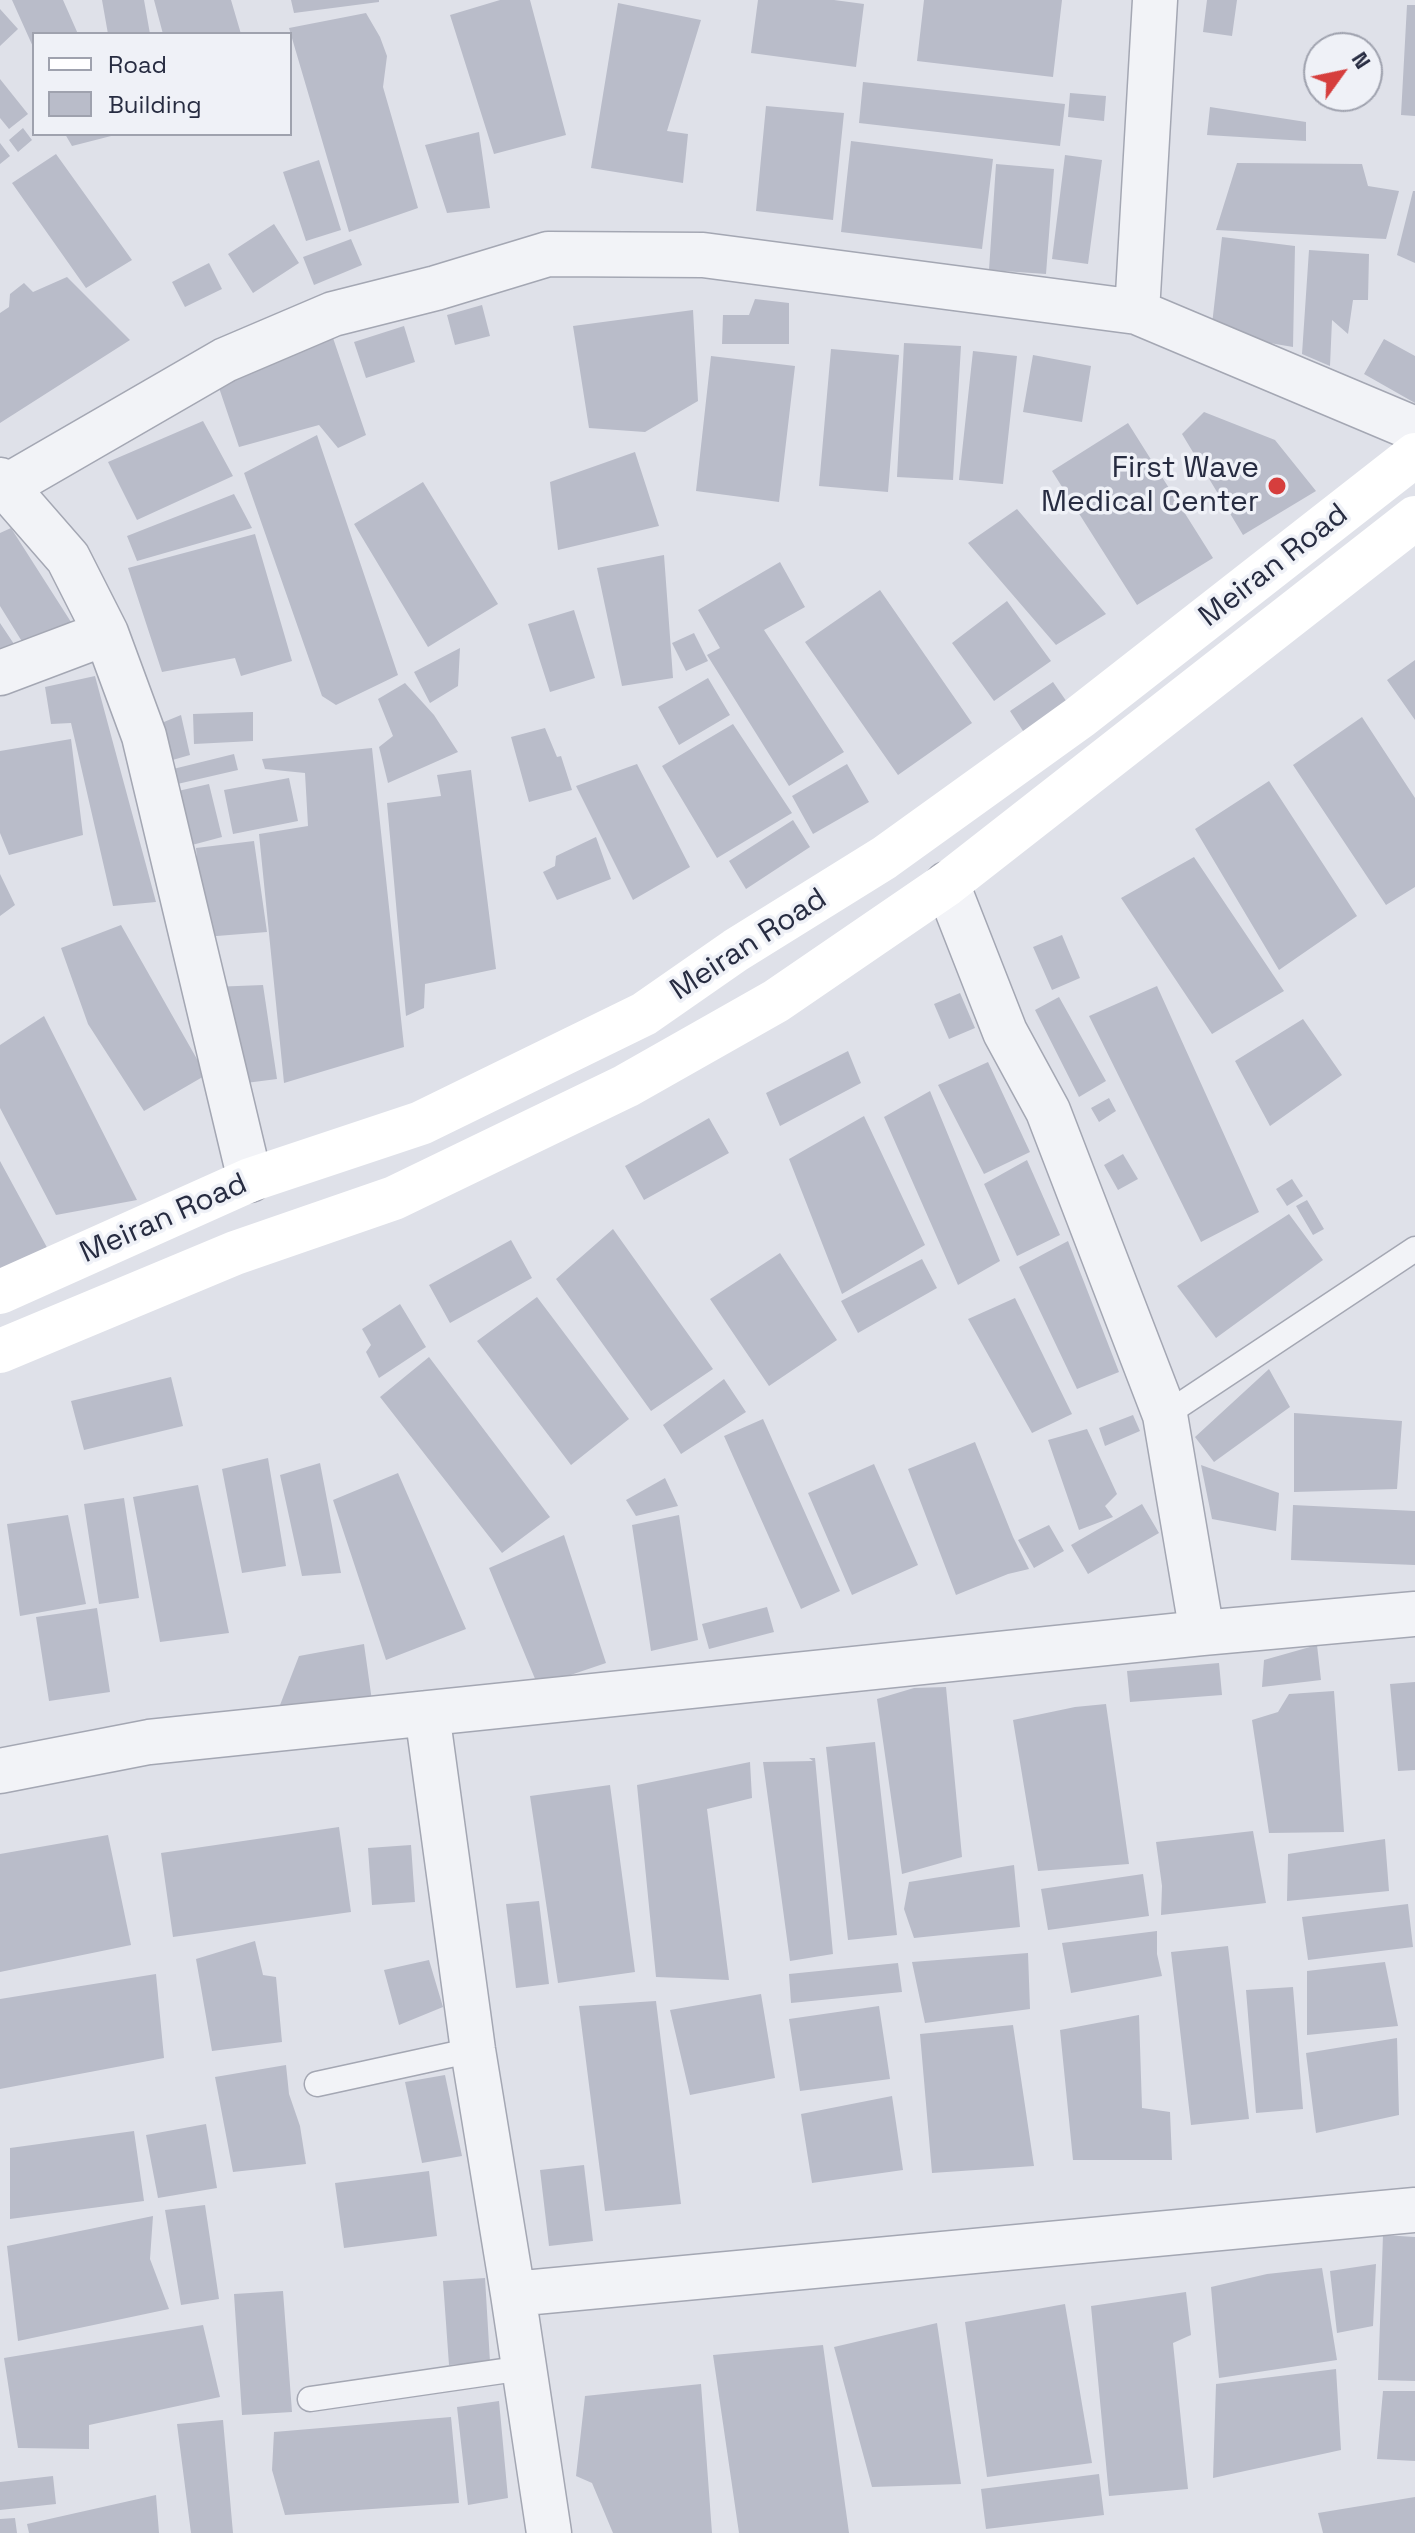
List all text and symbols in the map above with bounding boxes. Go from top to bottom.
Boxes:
legend [32,32,292,136]
north arrow [1303,32,1383,112]
text: N [1346,46,1377,74]
text: Road [108,49,167,80]
text: Building [108,89,202,120]
place label: First Wave Medical Center [1041,451,1259,522]
marker: First Wave Medical Center [1266,475,1288,497]
street label: Meiran Road [1192,497,1356,635]
street label: Meiran Road [664,881,834,1009]
street label: Meiran Road [75,1166,253,1272]

